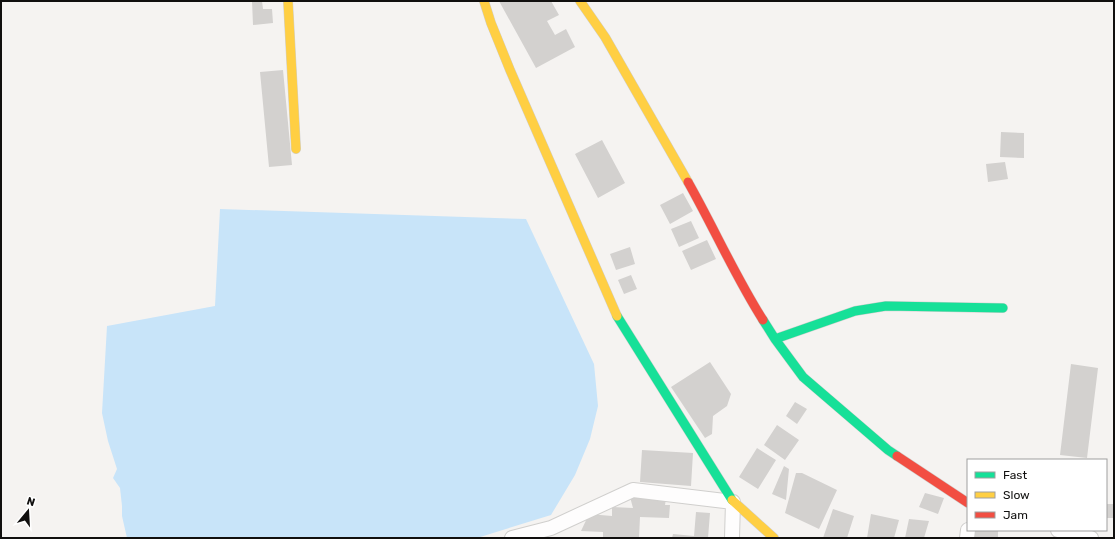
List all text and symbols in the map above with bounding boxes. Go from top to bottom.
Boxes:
legend [967,459,1107,531]
text: Fast [1003,468,1027,482]
text: Slow [1003,488,1030,502]
north arrow [8,491,48,531]
text: N [25,495,37,509]
text: Jam [1003,508,1028,522]

